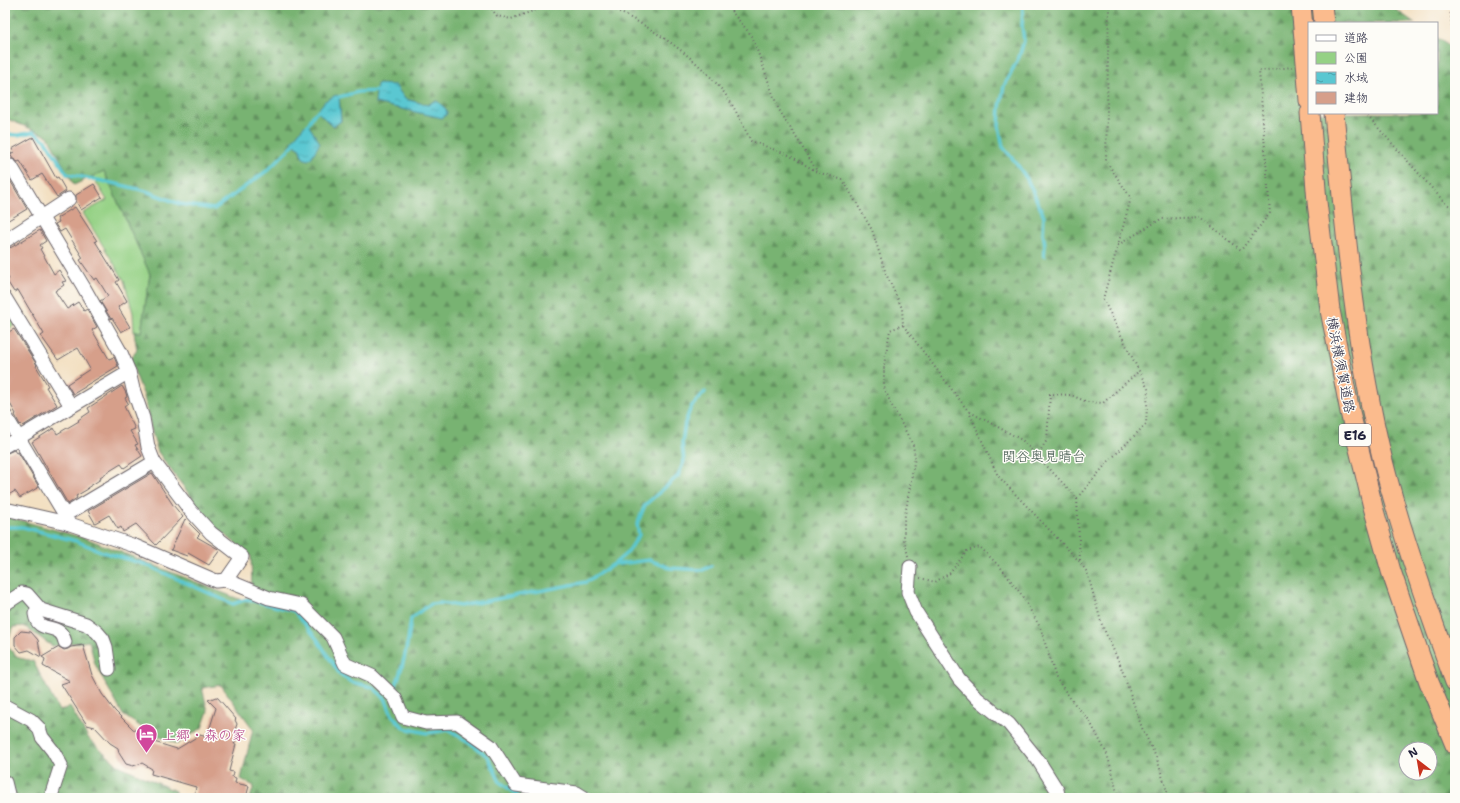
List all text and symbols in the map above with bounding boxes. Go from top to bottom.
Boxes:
legend [1308,22,1438,114]
text: 道路 [1344,30,1368,46]
text: 公園 [1344,50,1368,66]
text: 水域 [1344,70,1368,86]
text: 建物 [1344,90,1368,106]
street label: 横浜横須賀道路 [1323,315,1359,415]
road number: E16 [1339,424,1371,446]
park label: 関谷奥見晴台 [1002,447,1086,465]
hotel icon: 上郷・森の家 [134,722,160,755]
place label: 上郷・森の家 [162,726,246,744]
north arrow [1398,741,1438,781]
text: N [1406,744,1421,762]

